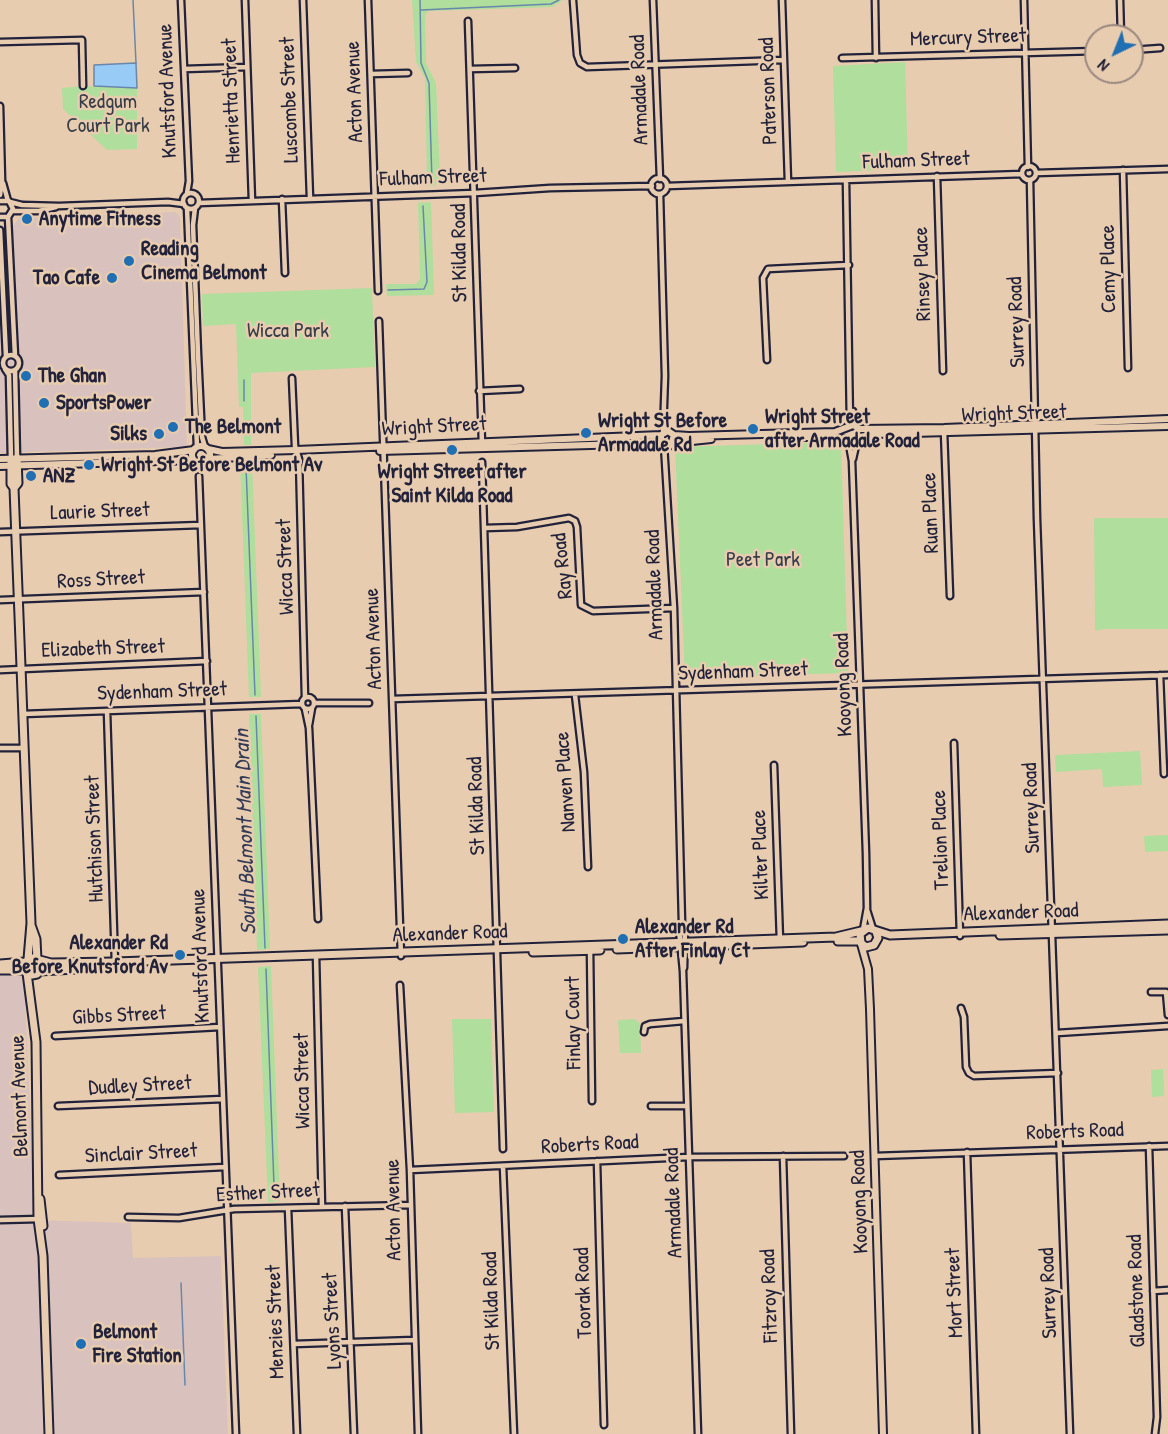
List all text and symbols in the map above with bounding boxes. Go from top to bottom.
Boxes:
street label: Knutsford Avenue [153,23,183,159]
street label: Mercury Street [910,23,1026,53]
north arrow [1084,24,1144,84]
street label: Armadale Road [625,34,655,146]
street label: Luscombe Street [275,37,305,163]
street label: Paterson Road [755,37,783,145]
street label: Henrietta Street [217,38,247,164]
street label: Acton Avenue [341,41,369,143]
text: N [1092,55,1114,77]
park label: Redgum Court Park [66,89,150,139]
street label: Fulham Street [862,147,970,175]
street label: Fulham Street [379,164,487,192]
street label: St Kilda Road [447,203,473,303]
place label: Anytime Fitness [39,206,161,232]
marker: Anytime Fitness [20,212,34,226]
street label: Cemy Place [1096,225,1122,313]
street label: Rinsey Place [909,226,937,322]
place label: Reading Cinema Belmont [141,236,266,286]
marker: Reading Cinema Belmont [122,254,136,268]
place label: Tao Cafe [33,265,100,291]
marker: Tao Cafe [105,271,119,285]
street label: Surrey Road [1003,276,1031,368]
park label: Wicca Park [247,318,329,344]
place label: The Ghan [38,363,106,389]
marker: The Ghan [19,369,33,383]
place label: SportsPower [56,390,151,416]
marker: SportsPower [37,396,51,410]
street label: Wright Street [961,400,1067,428]
place label: Wright Street after Armadale Road [765,404,920,454]
place label: Wright St Before Armadale Rd [598,408,727,458]
street label: Wright Street [381,412,487,442]
place label: The Belmont [185,414,281,440]
marker: The Belmont [166,420,180,434]
place label: Silks [110,421,147,447]
marker: Wright Street after Armadale Road [746,422,760,436]
marker: Wright St Before Armadale Rd [579,426,593,440]
marker: Silks [152,427,166,441]
marker: Wright Street after Saint Kilda Road [445,443,459,457]
place label: Wright St Before Belmont Av [101,452,322,478]
marker: Wright St Before Belmont Av [82,458,96,472]
place label: Wright Street after Saint Kilda Road [377,459,527,509]
place label: ANZ [43,463,75,489]
marker: ANZ [24,469,38,483]
street label: Ruan Place [917,472,945,554]
street label: Laurie Street [50,498,150,526]
street label: Wicca Street [272,519,300,615]
street label: Armadale Road [640,529,670,641]
street label: Ray Road [547,532,579,600]
park label: Peet Park [726,547,800,573]
street label: Ross Street [56,565,146,595]
street label: Acton Avenue [360,588,388,690]
street label: Kooyong Road [830,633,858,737]
street label: Elizabeth Street [41,634,165,664]
street label: Sydenham Street [678,657,808,687]
street label: Sydenham Street [97,677,227,707]
water label: South Belmont Main Drain [229,729,263,935]
street label: Nanven Place [550,731,582,833]
street label: St Kilda Road [463,756,491,856]
street label: Surrey Road [1018,762,1046,854]
street label: Hutchison Street [80,775,110,903]
street label: Trelion Place [927,790,955,890]
street label: Kilter Place [747,809,775,901]
street label: Knutsford Avenue [186,888,216,1024]
street label: Alexander Road [963,898,1079,928]
place label: Alexander Rd After Finlay Ct [635,914,750,964]
street label: Alexander Road [392,919,508,949]
place label: Alexander Rd Before Knutsford Av [12,930,168,980]
marker: Alexander Rd After Finlay Ct [616,932,630,946]
marker: Alexander Rd Before Knutsford Av [173,948,187,962]
street label: Finlay Court [561,976,587,1070]
street label: Gibbs Street [71,1001,167,1031]
street label: Wicca Street [290,1033,316,1129]
street label: Belmont Avenue [5,1035,35,1157]
street label: Dudley Street [88,1071,192,1101]
street label: Roberts Road [1026,1118,1124,1146]
street label: Roberts Road [541,1130,639,1160]
street label: Sinclair Street [84,1138,198,1170]
street label: Armadale Road [659,1147,689,1259]
street label: Kooyong Road [846,1150,874,1254]
street label: Acton Avenue [381,1159,407,1261]
street label: Esther Street [216,1178,320,1208]
street label: Gladstone Road [1122,1234,1152,1348]
street label: Toorak Road [570,1247,598,1339]
street label: Surrey Road [1035,1247,1063,1339]
street label: Mort Street [941,1248,969,1338]
street label: Fitzroy Road [756,1249,784,1343]
street label: St Kilda Road [478,1251,506,1351]
street label: Menzies Street [261,1264,291,1380]
street label: Lyons Street [318,1272,348,1370]
place label: Belmont Fire Station [93,1319,182,1369]
marker: Belmont Fire Station [74,1337,88,1351]

